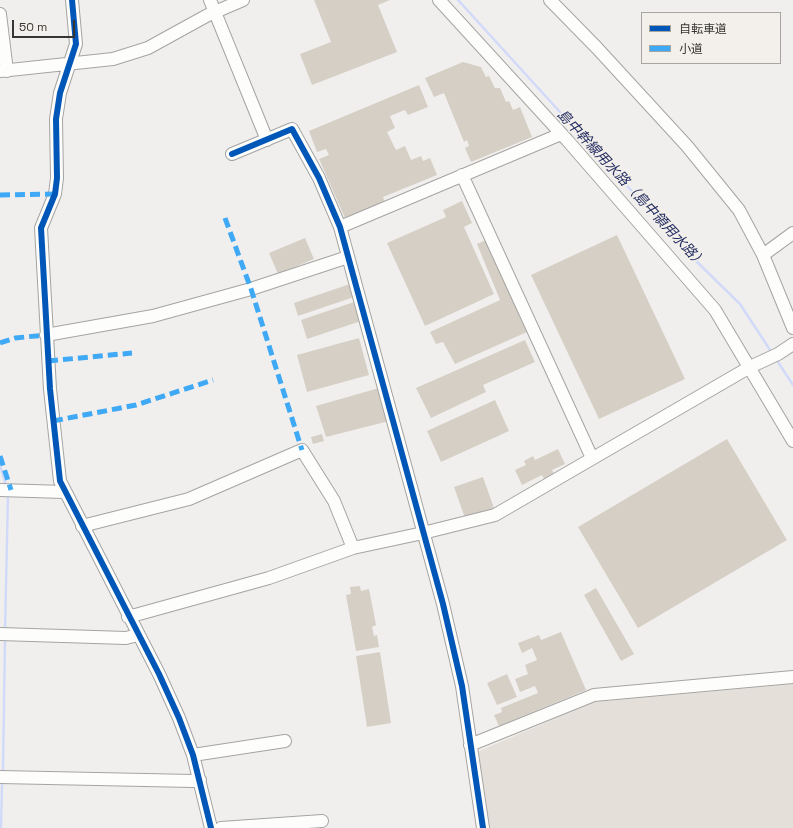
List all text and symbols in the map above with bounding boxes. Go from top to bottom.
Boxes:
scale bar [14,12,77,38]
legend [641,12,781,64]
text: 50 m [19,19,47,35]
text: 自転車道 [679,21,727,37]
text: 小道 [679,41,703,57]
water label: 島中幹線用水路（島中領用水路） [553,106,709,272]

